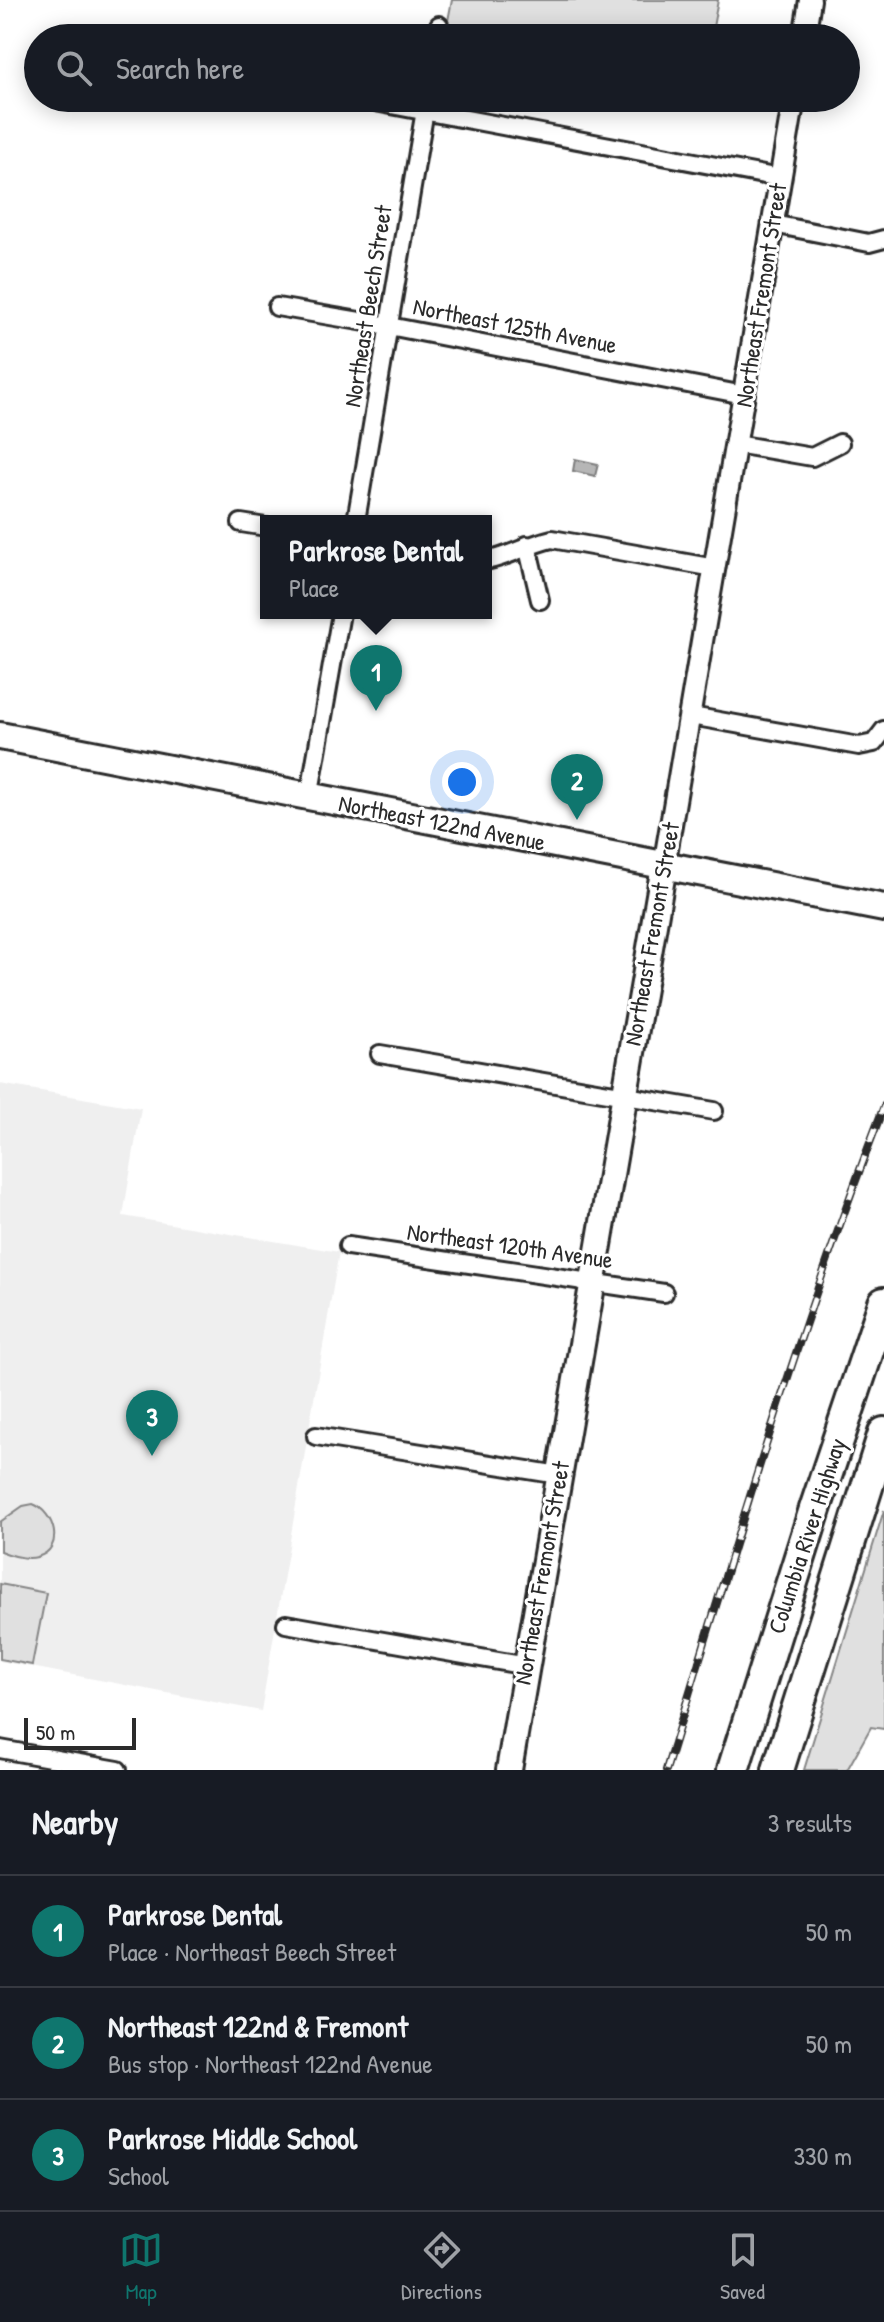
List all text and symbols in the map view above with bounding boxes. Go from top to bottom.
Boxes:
search box [24,24,860,112]
icon: search [52,46,96,90]
text: Search here [116,48,244,88]
street label: Northeast Fremont Street [727,180,794,409]
street label: Northeast Beech Street [335,202,399,409]
street label: Northeast 125th Avenue [411,290,620,361]
popup [260,515,492,619]
text: Parkrose Dental [289,530,463,570]
text: Place [289,570,339,605]
pin: 1 [350,645,402,711]
pin: 2 [551,754,603,820]
your location [442,762,482,802]
street label: Northeast 122nd Avenue [336,786,549,858]
street label: Northeast Fremont Street [616,819,687,1048]
street label: Northeast 120th Avenue [405,1215,615,1275]
pin: 3 [126,1390,178,1456]
street label: Columbia River Highway [759,1434,853,1637]
street label: Northeast Fremont Street [506,1458,577,1687]
scale bar [24,1714,136,1750]
text: 50 m [36,1717,75,1747]
text: Nearby [32,1799,118,1845]
text: 3 results [768,1805,852,1840]
text: Parkrose Dental [108,1894,282,1934]
text: 1 [53,1914,63,1949]
text: 50 m [806,1914,852,1949]
text: Place · Northeast Beech Street [108,1934,396,1969]
text: Northeast 122nd & Fremont [108,2006,408,2046]
text: 2 [52,2026,64,2061]
text: 50 m [806,2026,852,2061]
text: Bus stop · Northeast 122nd Avenue [108,2046,433,2081]
text: Parkrose Middle School [108,2118,357,2158]
text: 3 [52,2138,64,2173]
text: 330 m [793,2138,852,2173]
text: School [108,2158,169,2193]
tab: Map [119,2228,163,2306]
tab: Directions [401,2228,482,2306]
tab: Saved [720,2228,765,2306]

